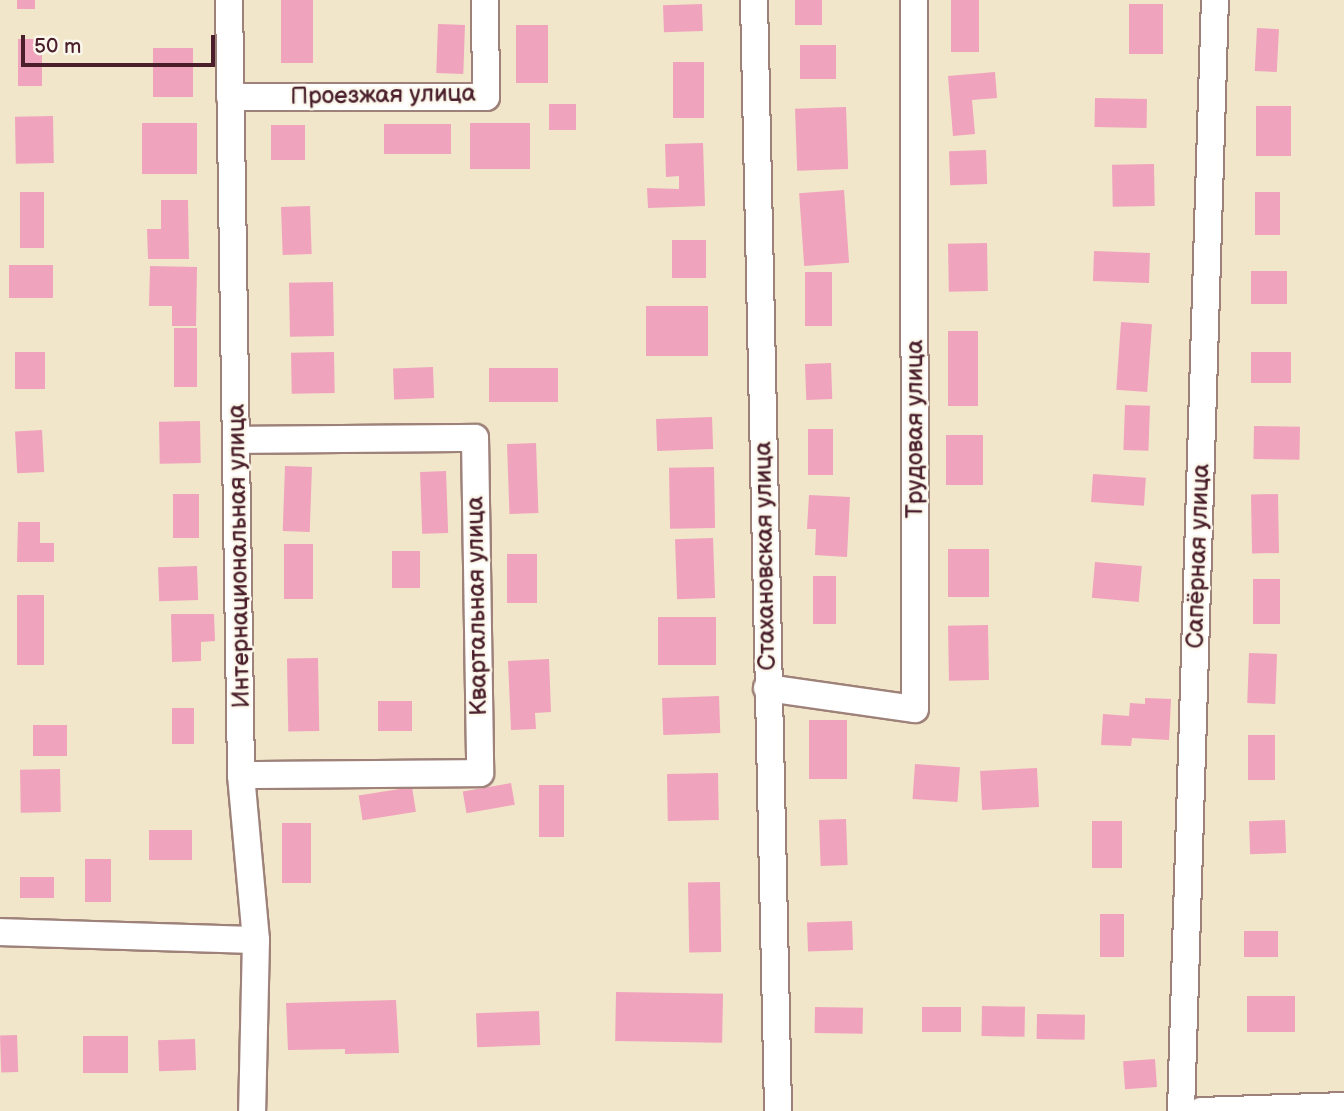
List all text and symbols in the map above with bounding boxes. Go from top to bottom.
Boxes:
scale bar [24,21,219,65]
text: 50 m [34,34,81,59]
street label: Проезжая улица [290,79,476,111]
street label: Трудовая улица [901,340,929,518]
street label: Интернациональная улица [222,404,256,708]
street label: Стахановская улица [749,441,781,671]
street label: Сапёрная улица [1180,463,1216,649]
street label: Квартальная улица [461,496,493,716]

